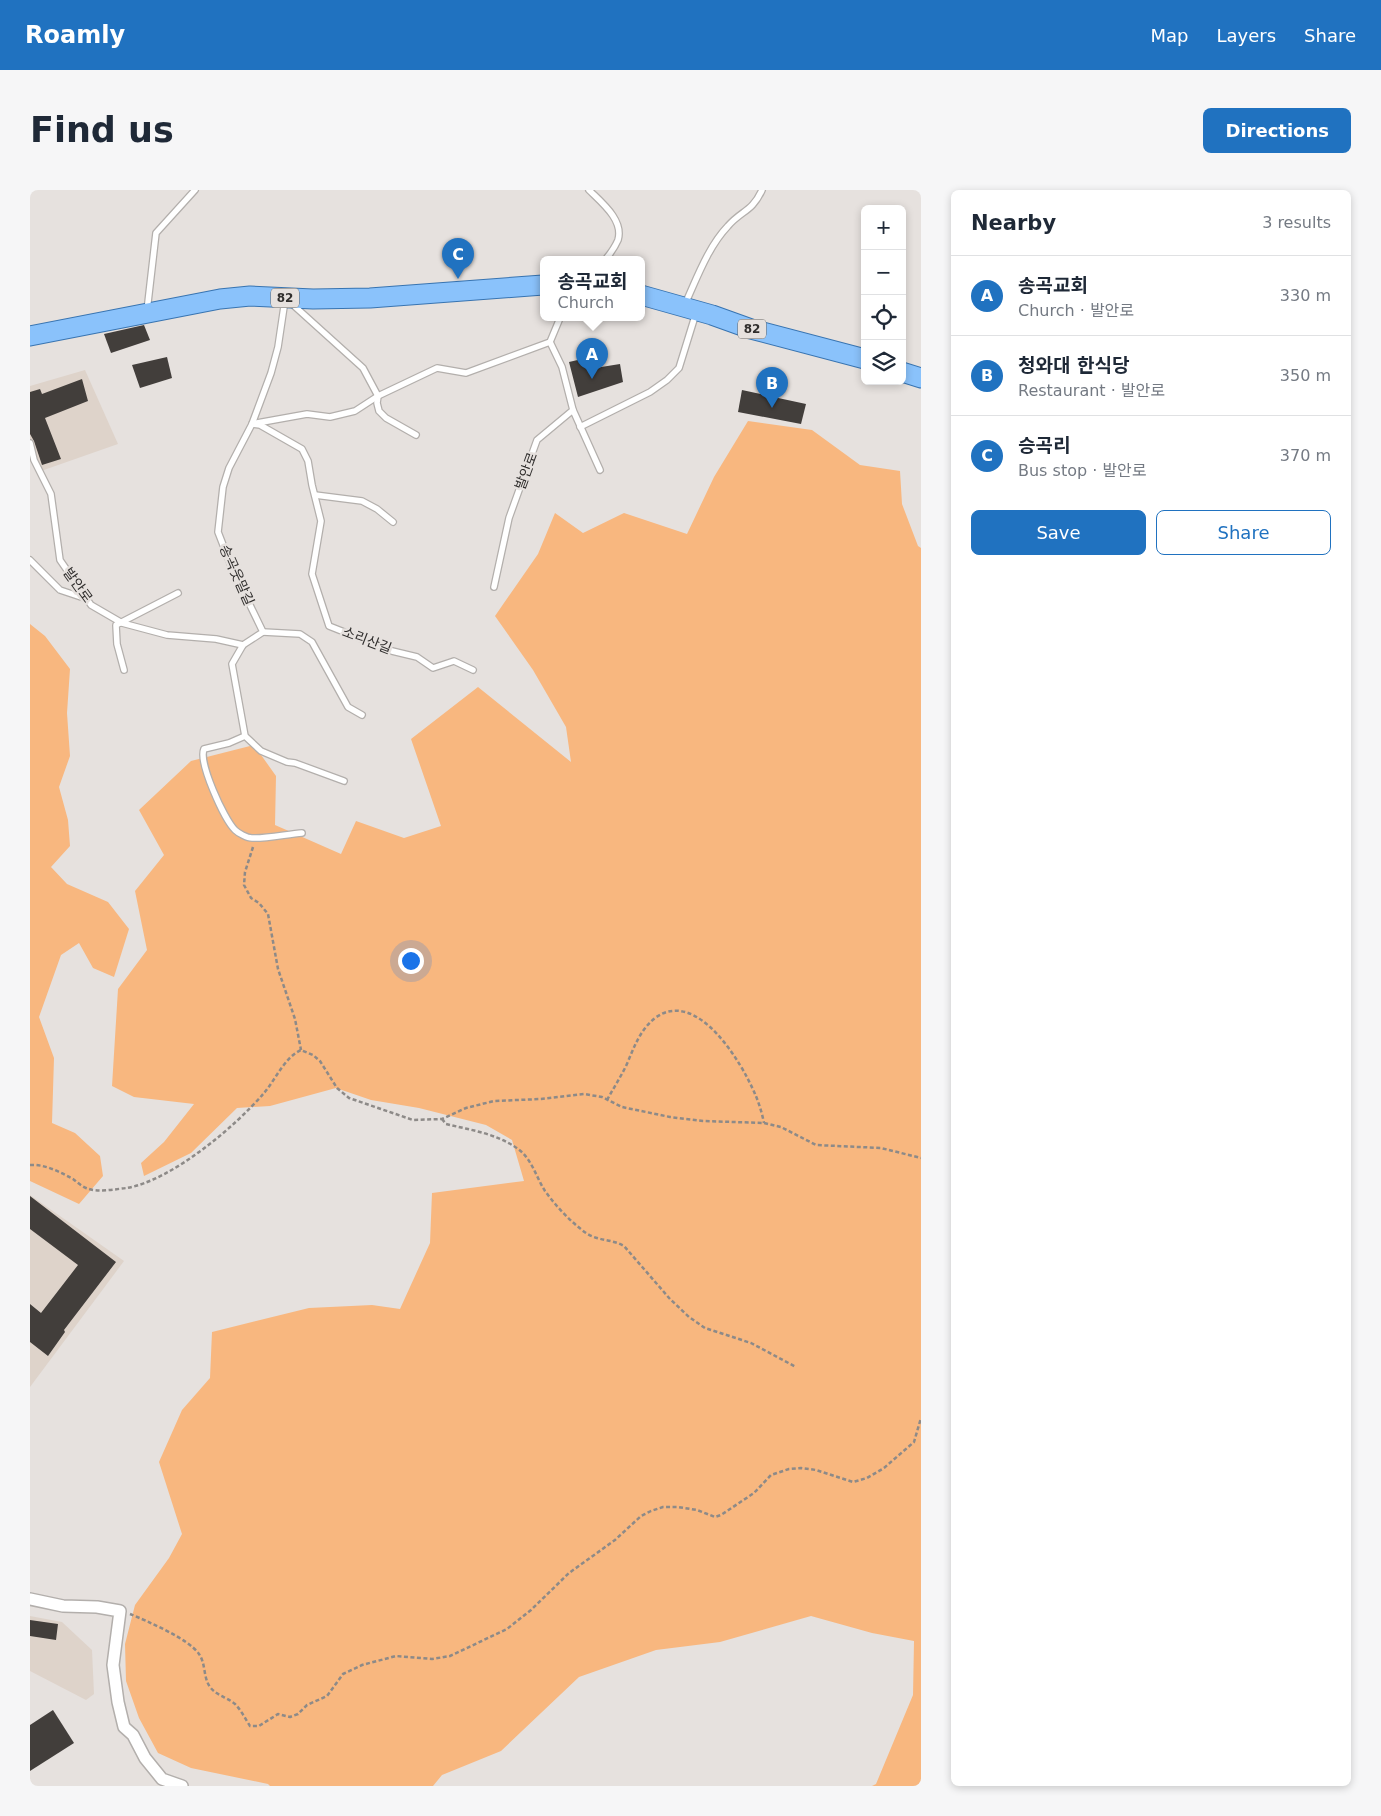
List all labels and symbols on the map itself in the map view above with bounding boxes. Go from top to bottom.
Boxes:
pin: C [442,238,474,279]
road number: 82 [271,289,299,308]
road number: 82 [738,320,766,338]
pin: A [576,338,608,379]
pin: B [756,367,788,408]
street label: 발안로 [512,450,540,492]
street label: 송곡웃말길 [217,542,257,608]
street label: 발안로 [60,565,96,605]
street label: 소리산길 [340,623,394,657]
your location [398,948,424,974]

